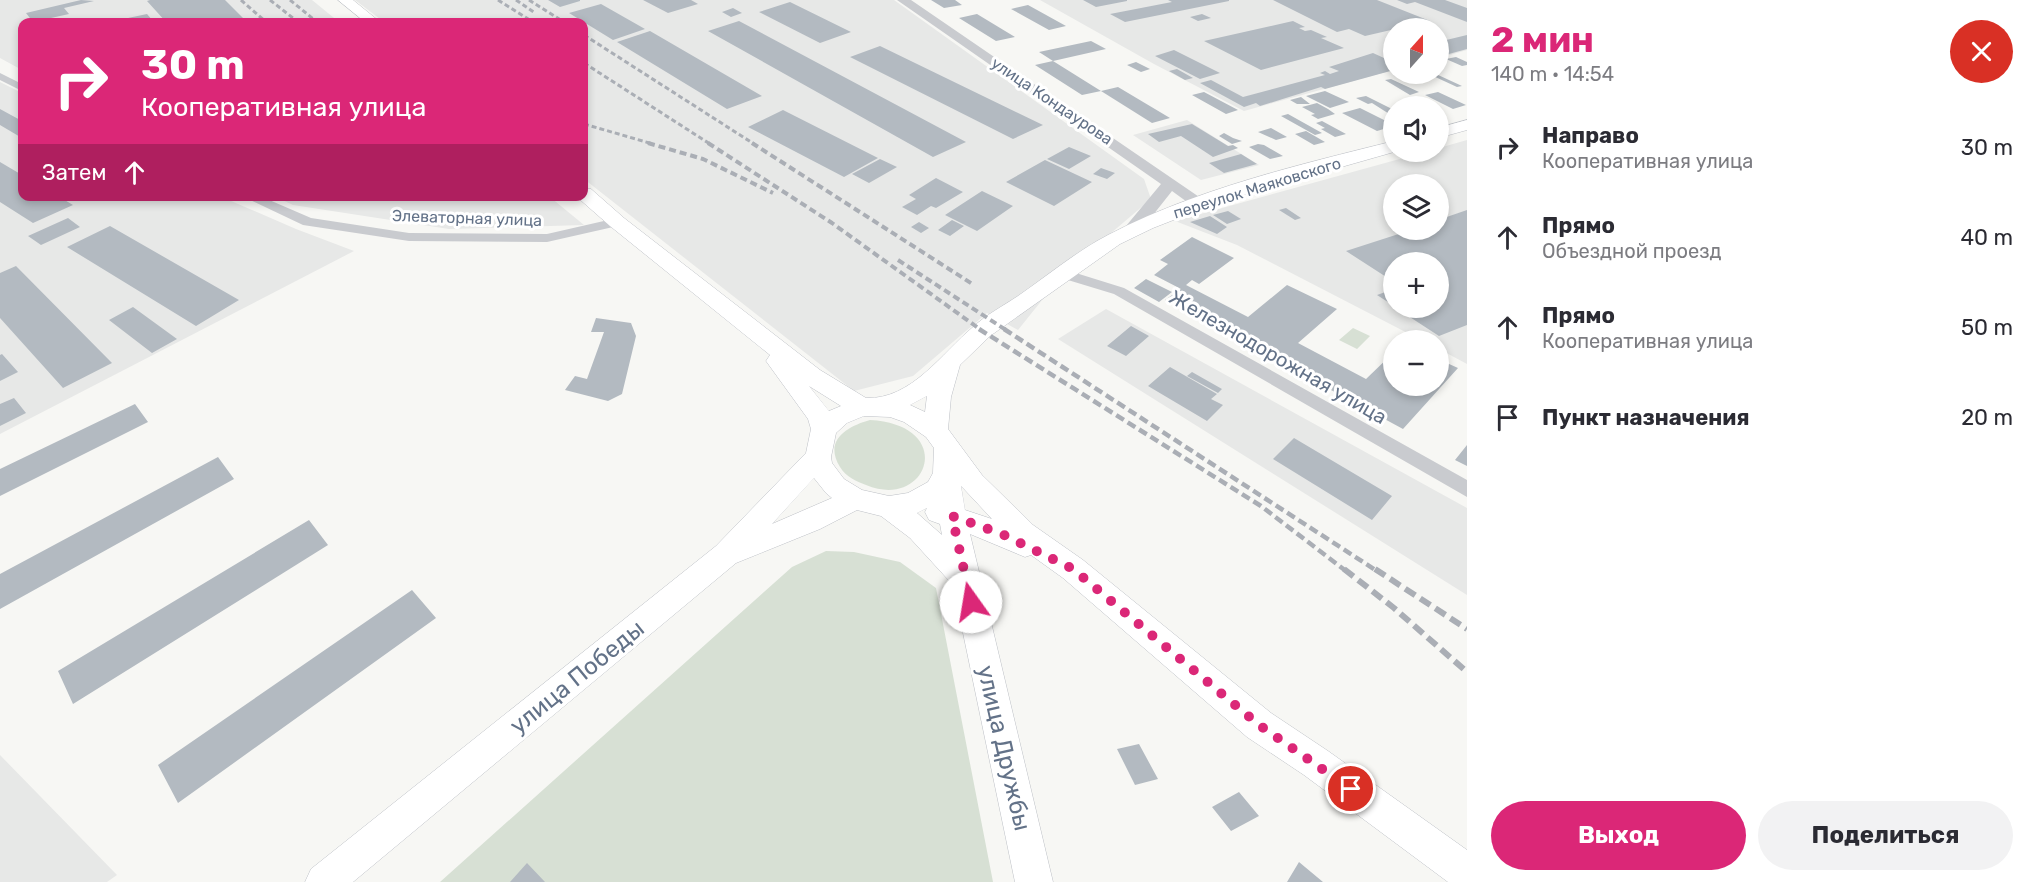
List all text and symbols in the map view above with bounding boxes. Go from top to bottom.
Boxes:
north arrow [1383,18,1449,84]
map controls [1383,18,1449,396]
text: 2 мин [1491,18,1594,61]
button: close [1950,20,2013,83]
text: 30 m [141,40,245,90]
icon: right [42,42,120,120]
street label: улица Кондаурова [988,53,1116,149]
text: 140 m · 14:54 [1491,62,1614,86]
text: Кооперативная улица [141,91,426,123]
button: sound [1383,96,1449,162]
text: Направо [1542,122,1639,149]
icon: right [1491,131,1524,164]
text: 30 m [1961,134,2013,161]
text: Кооперативная улица [1542,149,1753,173]
street label: переулок Маяковского [1171,153,1343,223]
icon: ahead [118,156,151,189]
text: Затем [42,159,106,186]
button: layers [1383,174,1449,240]
street label: Элеваторная улица [392,206,542,230]
text: Прямо [1542,212,1615,239]
icon: ahead [1491,221,1524,254]
text: 40 m [1960,224,2013,251]
text: Объездной проезд [1542,239,1721,263]
button: + [1383,252,1449,318]
street label: Железнодорожная улица [1165,285,1391,429]
text: Прямо [1542,302,1615,329]
icon: ahead [1491,311,1524,344]
text: 50 m [1961,314,2013,341]
text: Кооперативная улица [1542,329,1753,353]
button: − [1383,330,1449,396]
icon: arrive [1491,401,1524,434]
text: Пункт назначения [1542,404,1750,431]
text: 20 m [1961,404,2013,431]
position arrow [939,570,1003,634]
street label: улица Победы [504,614,650,740]
street label: улица Дружбы [971,663,1037,833]
pin [1325,763,1376,814]
icon: arrive [1334,772,1367,805]
button: Выход [1491,801,1746,870]
button: Поделиться [1758,801,2013,870]

